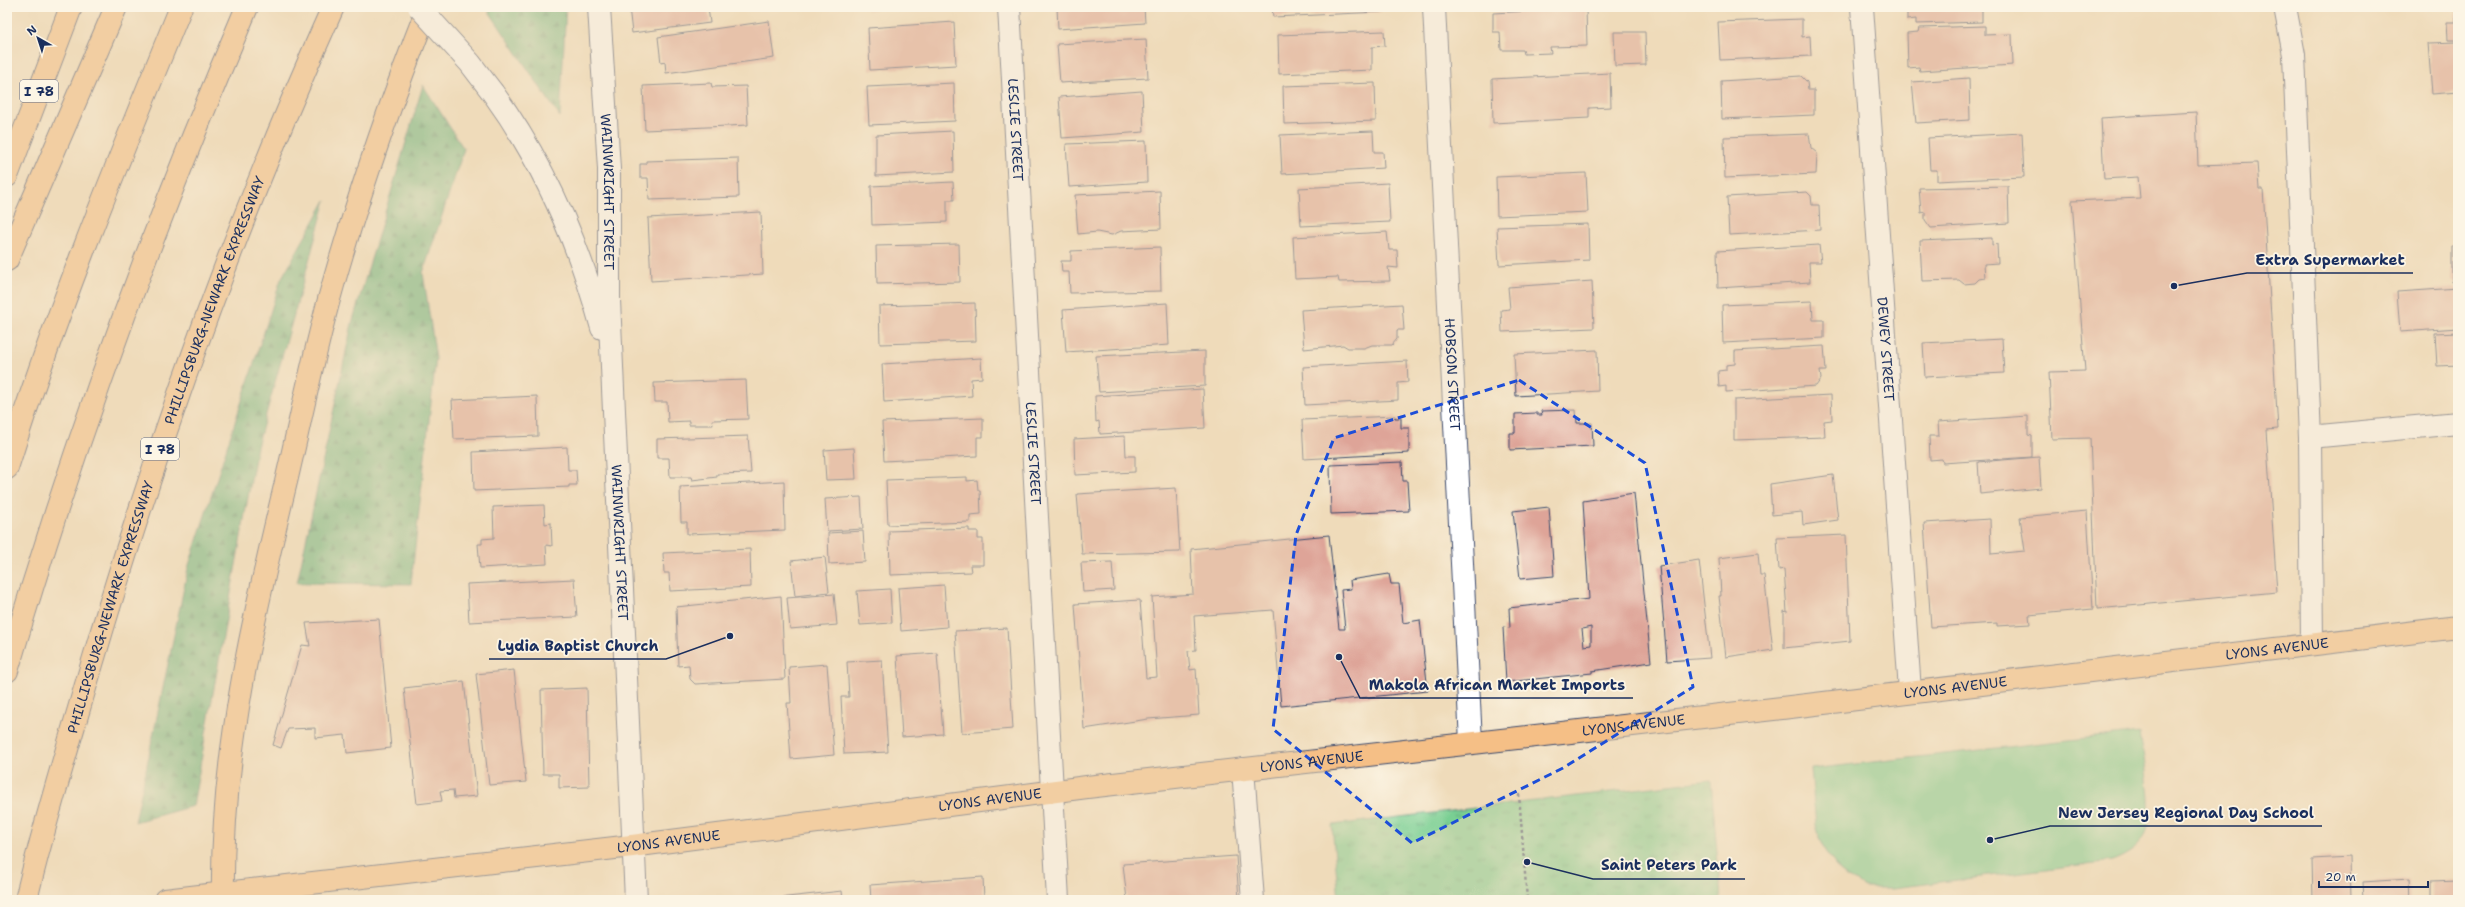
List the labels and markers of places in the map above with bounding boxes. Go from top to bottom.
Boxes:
callout: Extra Supermarket [2247,246,2413,273]
callout: Lydia Baptist Church [489,632,666,659]
callout: Makola African Market Imports [1360,671,1633,698]
callout: New Jersey Regional Day School [2050,799,2322,826]
callout: Saint Peters Park [1593,852,1745,879]

